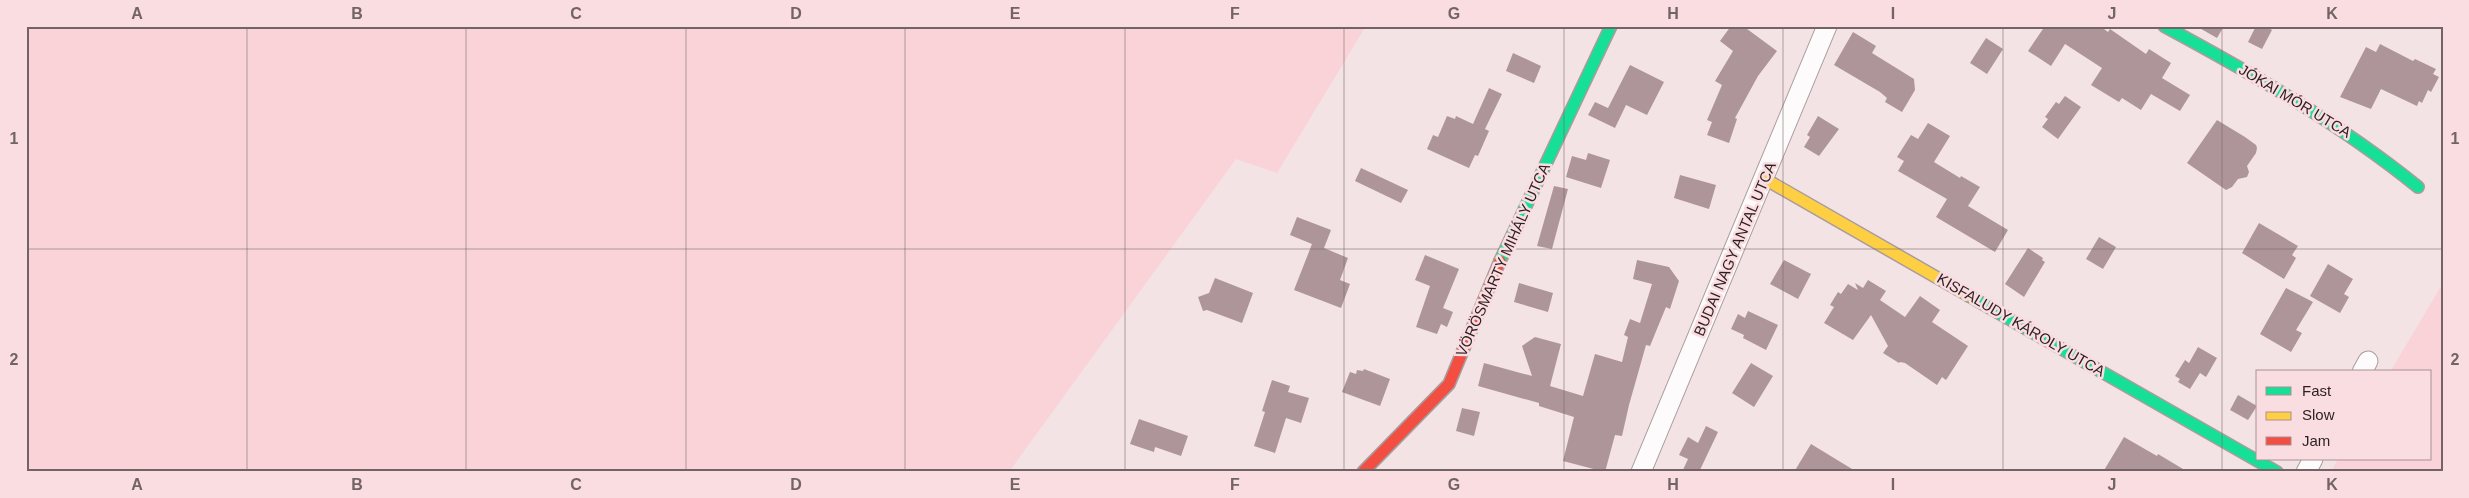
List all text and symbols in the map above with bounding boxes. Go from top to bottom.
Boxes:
text: A [131,5,143,22]
text: B [351,5,363,22]
text: C [570,5,582,22]
text: D [790,5,802,22]
text: E [1010,5,1021,22]
text: F [1230,5,1240,22]
text: G [1448,5,1460,22]
text: H [1667,5,1679,22]
text: I [1891,5,1895,22]
text: J [2108,5,2116,22]
text: K [2326,5,2338,22]
street label: JÓKAI MÓR UTCA [2236,60,2354,141]
text: 1 [10,130,19,147]
text: 1 [2451,130,2460,147]
street label: BUDAI NAGY ANTAL UTCA [1690,159,1779,338]
street label: VÖRÖSMARTY MIHÁLY UTCA [1452,161,1553,359]
street label: KISFALUDY KÁROLY UTCA [1934,269,2108,380]
text: 2 [10,351,19,368]
text: 2 [2451,351,2460,368]
legend [2256,370,2432,460]
text: Fast [2302,382,2332,399]
text: Slow [2302,406,2335,423]
text: Jam [2302,432,2330,449]
text: A [131,476,143,493]
text: B [351,476,363,493]
text: C [570,476,582,493]
text: D [790,476,802,493]
text: E [1010,476,1021,493]
text: F [1230,476,1240,493]
text: G [1448,476,1460,493]
text: H [1667,476,1679,493]
text: I [1891,476,1895,493]
text: J [2108,476,2116,493]
text: K [2326,476,2338,493]

